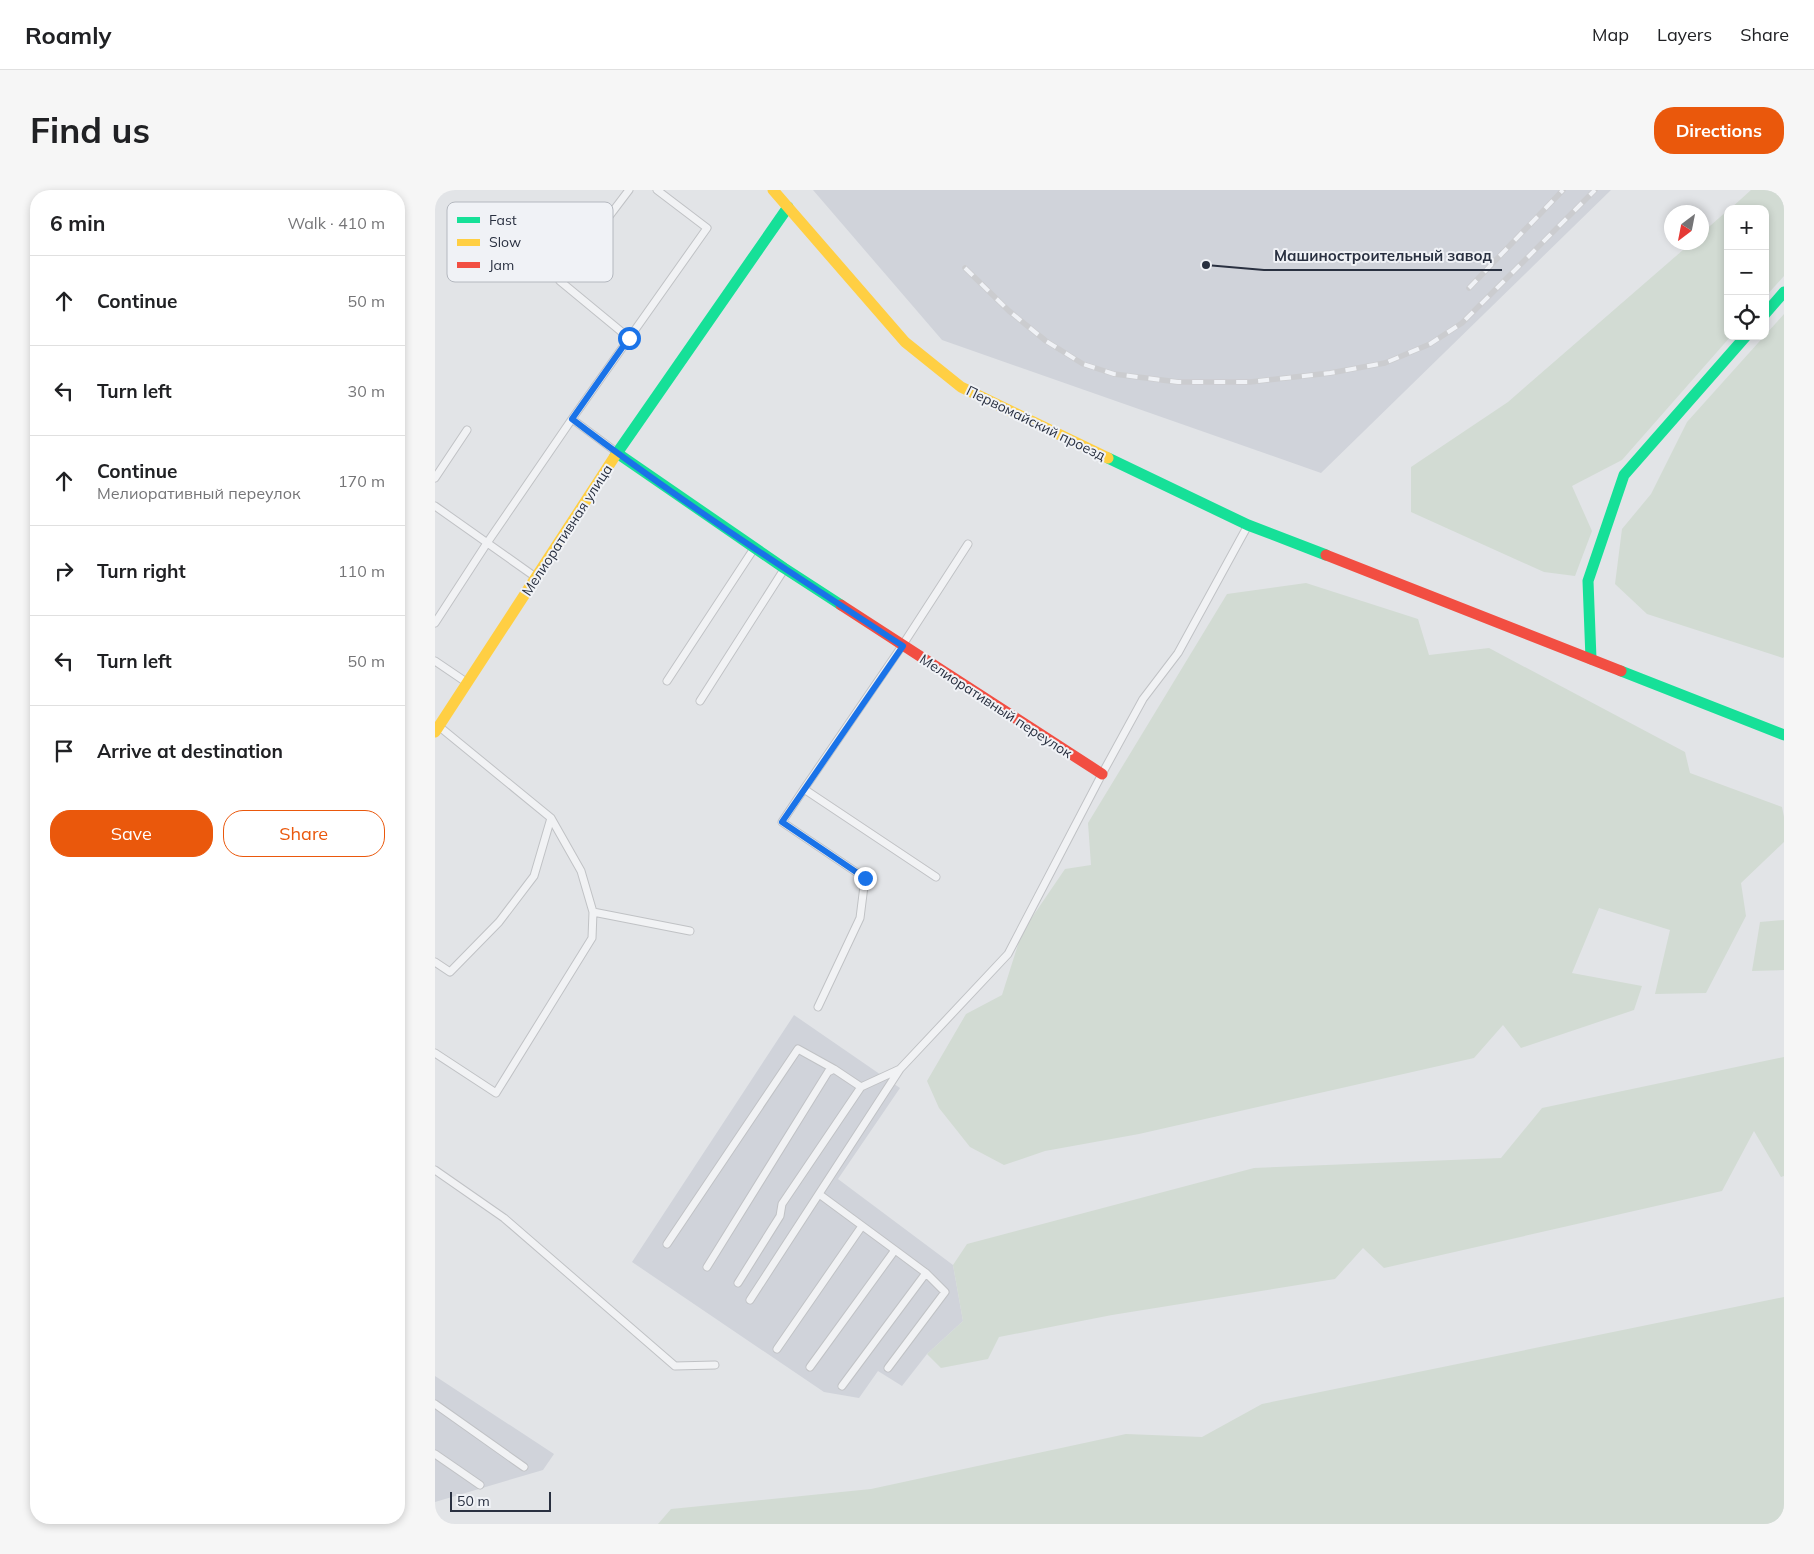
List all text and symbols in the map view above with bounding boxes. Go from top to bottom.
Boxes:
text: Roamly [25,20,112,50]
text: Map [1592,23,1629,46]
text: Layers [1657,23,1712,46]
text: Share [1740,23,1789,46]
button: Directions [1654,107,1784,154]
text: Find us [30,108,150,152]
legend [447,202,613,282]
north arrow [1664,205,1709,250]
map controls [1724,205,1769,340]
button: + [1724,205,1769,250]
text: 6 min [50,210,105,236]
text: Fast [489,211,517,229]
text: Walk · 410 m [287,213,385,233]
text: Slow [489,233,521,251]
callout: Машиностроительный завод [1264,240,1502,270]
text: Машиностроительный завод [1274,246,1493,265]
button: − [1724,250,1769,295]
text: Jam [489,256,514,274]
icon: ahead [50,287,78,315]
text: Continue [97,289,177,313]
text: 50 m [348,291,385,311]
button: locate [1724,295,1769,340]
route start [618,327,641,350]
icon: left [50,377,78,405]
text: Turn left [97,379,172,403]
text: 30 m [348,381,385,401]
street label: Первомайский проезд [963,381,1109,465]
text: Continue [97,459,177,483]
street label: Мелиоративная улица [518,461,616,599]
icon: ahead [50,467,78,495]
text: 170 m [338,471,385,491]
text: Мелиоративный переулок [97,483,301,503]
icon: right [50,557,78,585]
text: Turn right [97,559,186,583]
text: 110 m [338,561,385,581]
icon: left [50,647,78,675]
text: Turn left [97,649,172,673]
street label: Мелиоративный переулок [916,650,1076,762]
text: 50 m [348,651,385,671]
icon: arrive [50,737,78,765]
text: Arrive at destination [97,739,283,763]
button: Save [50,810,213,857]
button: Share [223,810,385,857]
route end [854,867,877,890]
scale bar [450,1489,551,1512]
text: 50 m [457,1492,490,1510]

